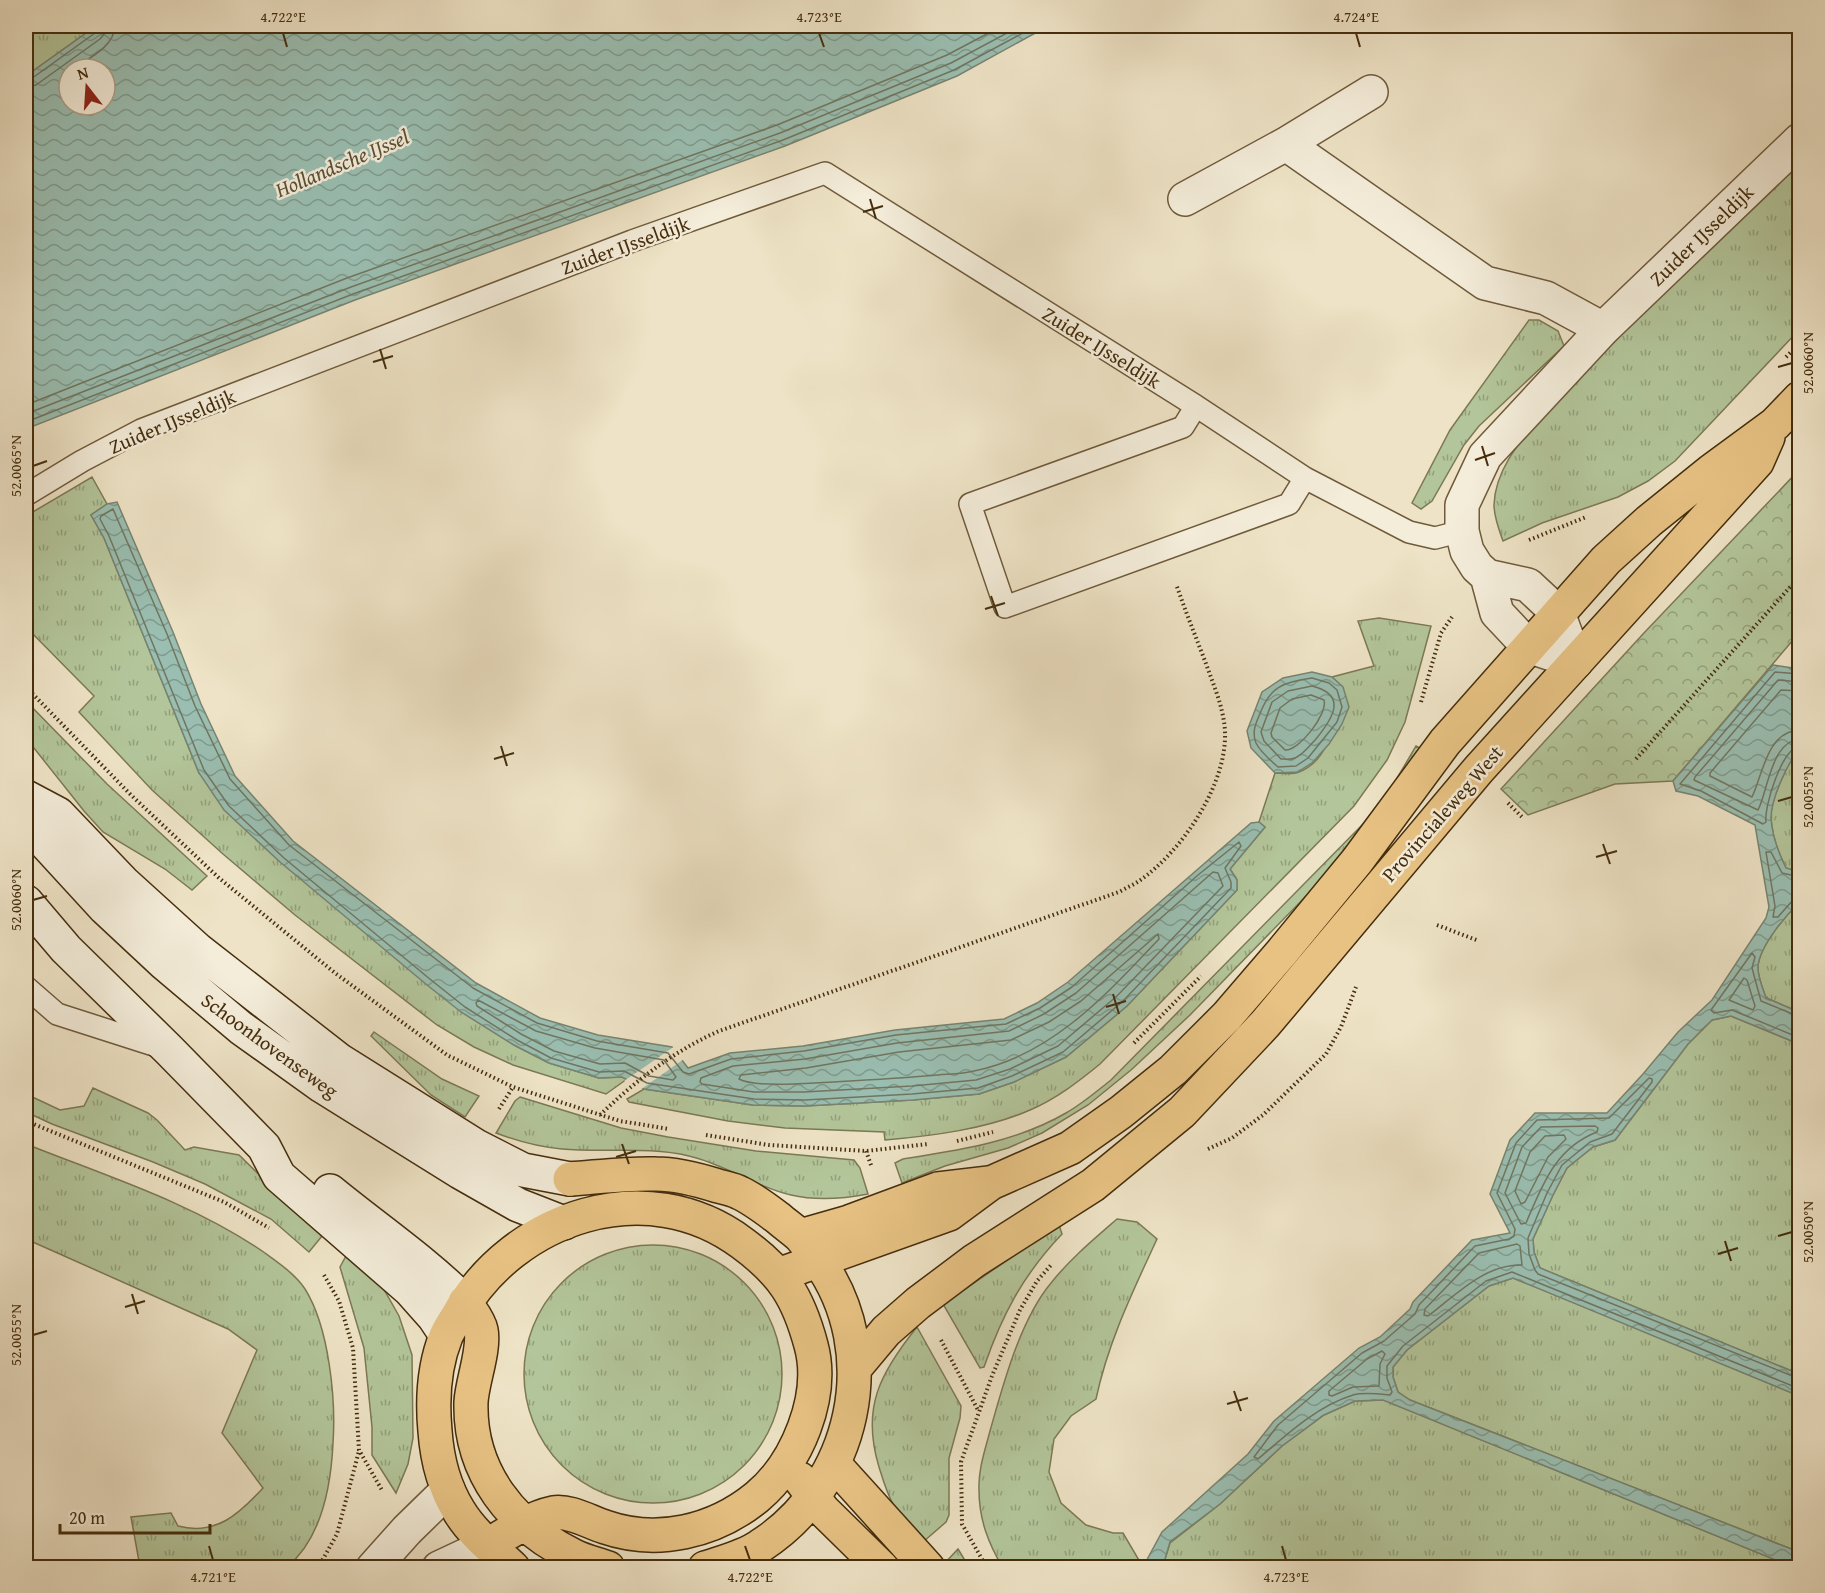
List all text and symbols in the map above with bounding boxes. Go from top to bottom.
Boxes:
text: 4.722°E [260,6,306,27]
text: 4.723°E [796,6,842,27]
text: 4.724°E [1333,6,1379,27]
north arrow [57,57,117,117]
text: N [74,60,92,86]
water label: Hollandsche IJssel [269,121,414,205]
street label: Zuider IJsseldijk [1642,177,1760,292]
street label: Zuider IJsseldijk [557,208,694,282]
street label: Zuider IJsseldijk [1037,299,1168,395]
text: 52.0060°N [1797,332,1818,394]
street label: Zuider IJsseldijk [104,381,241,461]
text: 52.0065°N [5,435,26,497]
street label: Provincialeweg West [1375,738,1509,888]
text: 52.0055°N [1797,766,1818,828]
text: 52.0060°N [5,869,26,931]
street label: Schoonhovenseweg [196,985,344,1105]
text: 52.0050°N [1797,1201,1818,1263]
text: 52.0055°N [5,1304,26,1366]
scale bar [60,1497,210,1535]
text: 20 m [69,1504,105,1531]
text: 4.721°E [190,1566,236,1587]
text: 4.722°E [727,1566,773,1587]
text: 4.723°E [1263,1566,1309,1587]

